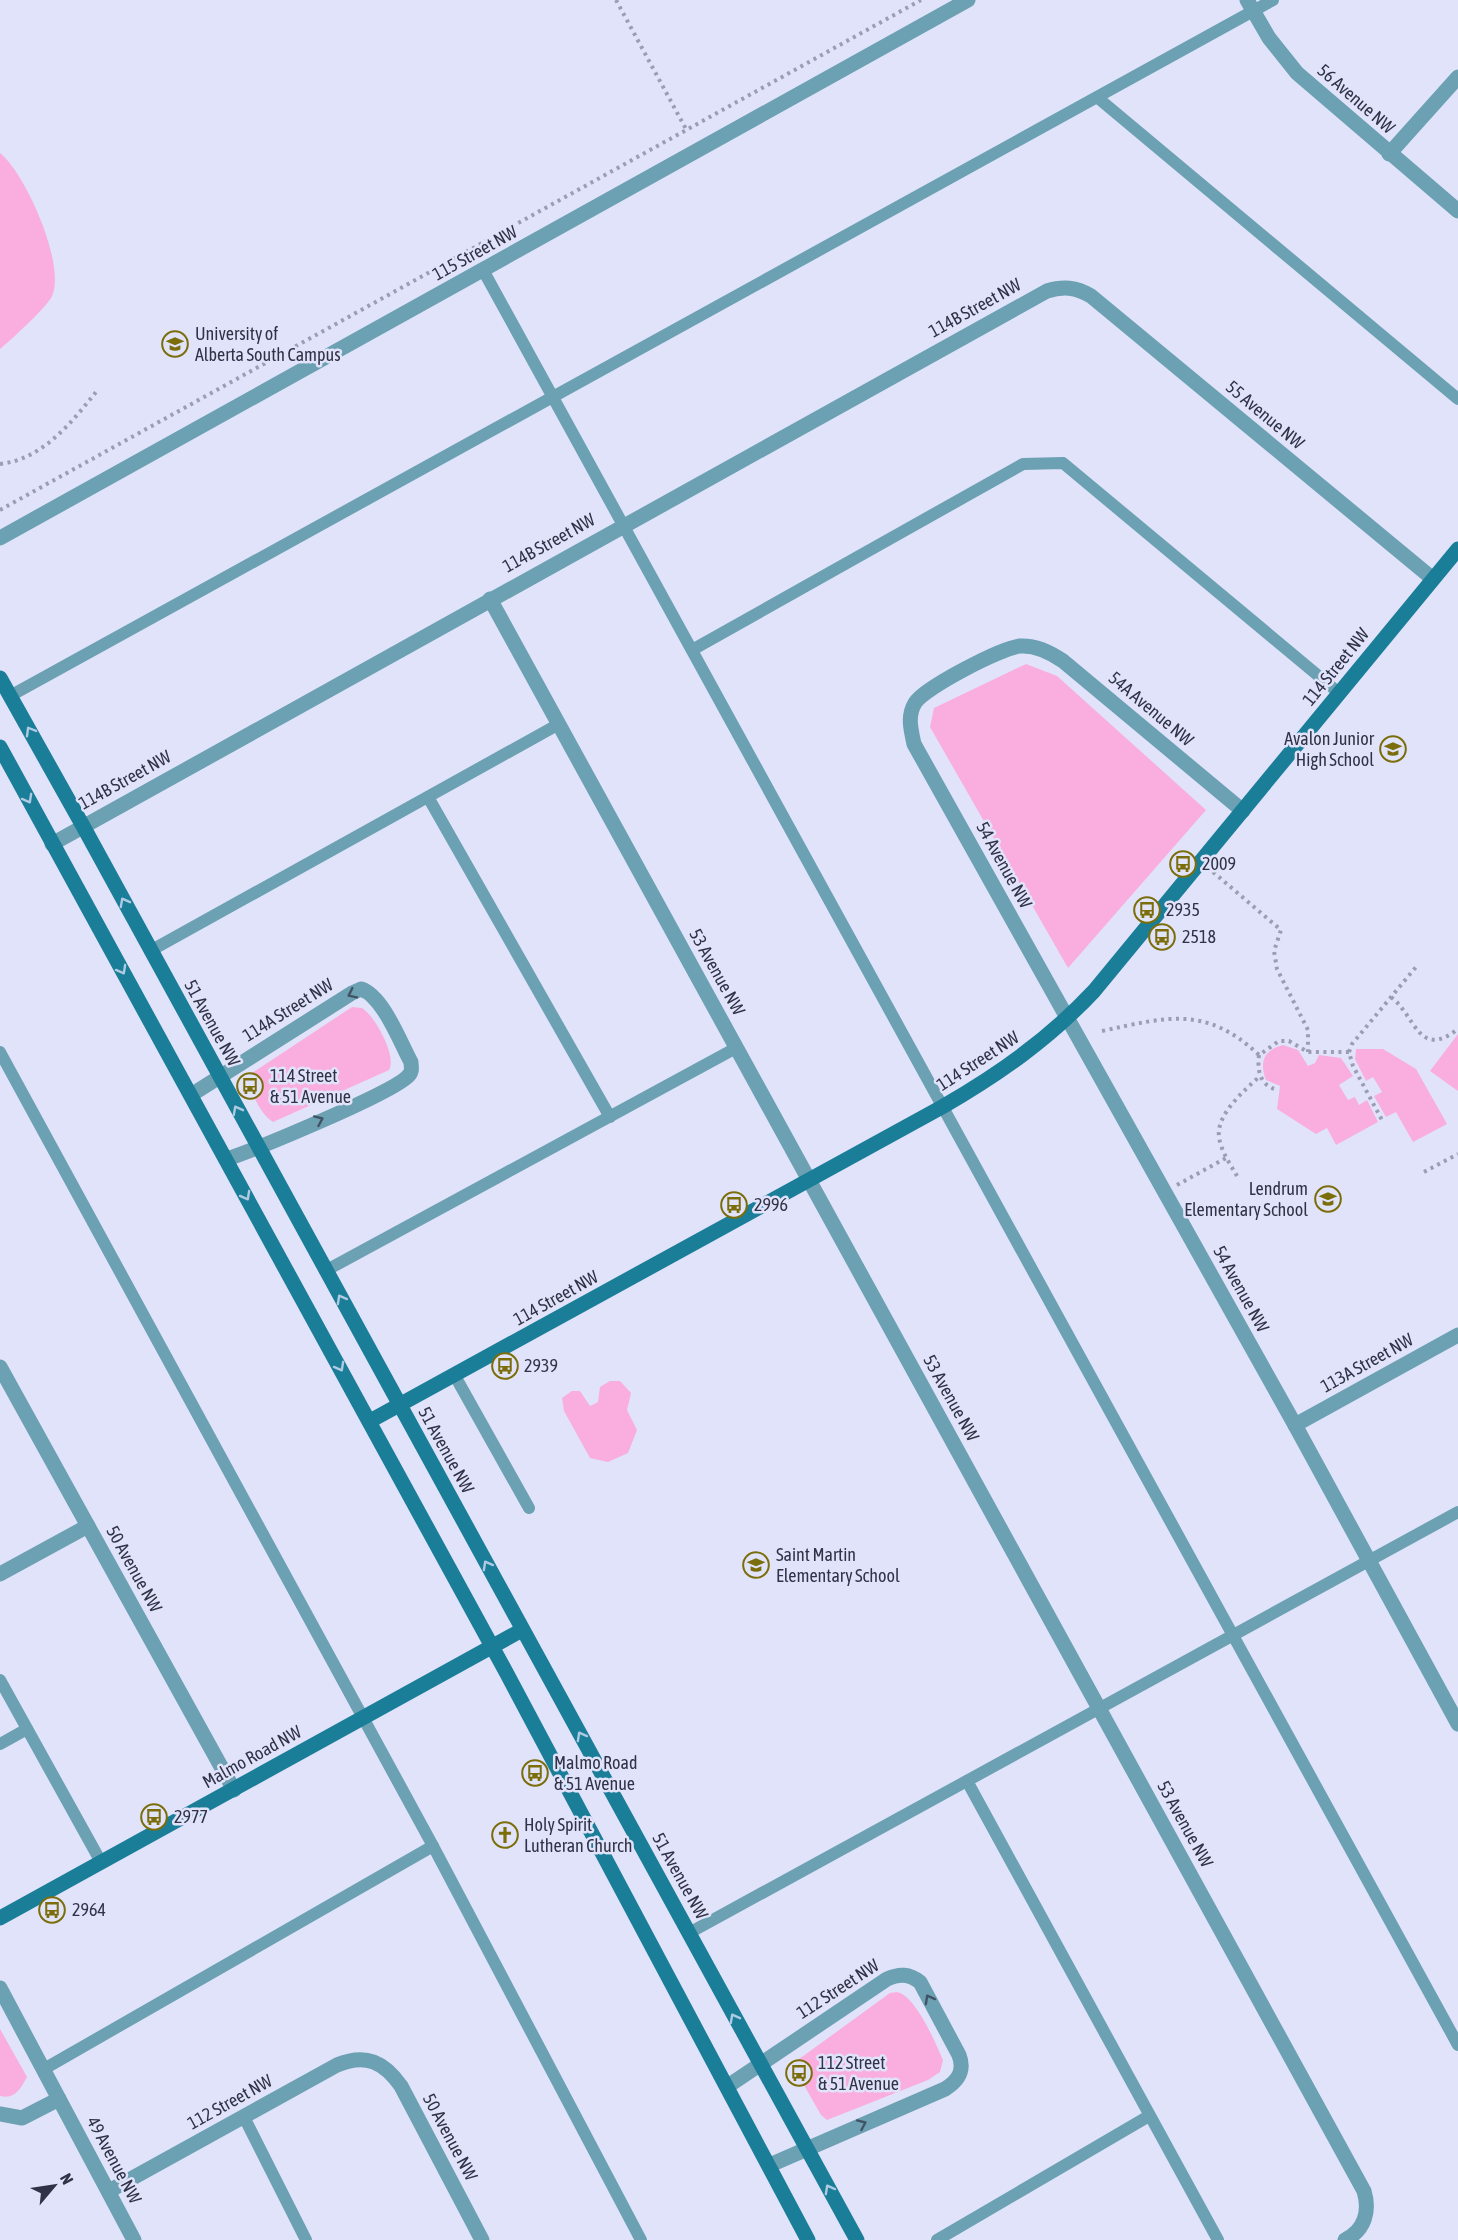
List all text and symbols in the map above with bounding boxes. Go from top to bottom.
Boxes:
street label: 56 Avenue NW [1313,59,1399,138]
street label: 115 Street NW [429,221,521,284]
street label: 114B Street NW [925,274,1024,341]
place label: University of Alberta South Campus [195,323,341,365]
school or university icon: University of Alberta South Campus [160,329,190,359]
street label: 55 Avenue NW [1222,376,1309,453]
street label: 114B Street NW [499,509,598,576]
street label: 114 Street NW [1298,624,1373,710]
street label: 54A Avenue NW [1105,667,1198,750]
one-way arrow [26,727,37,737]
place label: Avalon Junior High School [1284,728,1375,770]
school or university icon: Avalon Junior High School [1378,734,1408,764]
street label: 114B Street NW [75,746,174,813]
one-way arrow [21,793,32,803]
street label: 54 Avenue NW [972,818,1037,912]
bus stop icon: 2009 [1168,849,1198,879]
place label: 2009 [1202,853,1236,874]
bus stop icon: 2935 [1132,895,1162,925]
one-way arrow [120,897,131,908]
place label: 2935 [1166,899,1200,920]
bus stop icon: 2518 [1147,922,1177,952]
street label: 53 Avenue NW [685,925,750,1019]
place label: 2518 [1182,926,1216,947]
one-way arrow [115,964,126,974]
street label: 114A Street NW [239,974,337,1046]
street label: 51 Avenue NW [180,976,245,1070]
one-way arrow [348,986,359,998]
street label: 114 Street NW [933,1026,1023,1095]
place label: 114 Street & 51 Avenue [270,1065,351,1107]
bus stop icon: 114 Street & 51 Avenue [235,1071,265,1101]
one-way arrow [233,1106,244,1116]
one-way arrow [313,1115,324,1127]
place label: Lendrum Elementary School [1184,1178,1308,1220]
school or university icon: Lendrum Elementary School [1313,1184,1343,1214]
one-way arrow [239,1189,250,1200]
bus stop icon: 2996 [719,1190,749,1220]
place label: 2996 [754,1194,788,1215]
street label: 54 Avenue NW [1209,1242,1274,1336]
street label: 114 Street NW [510,1266,602,1329]
one-way arrow [337,1295,348,1306]
street label: 113A Street NW [1317,1329,1417,1397]
bus stop icon: 2939 [490,1351,520,1381]
street label: 53 Avenue NW [919,1351,984,1445]
place label: 2939 [524,1355,558,1376]
one-way arrow [333,1361,344,1371]
street label: 51 Avenue NW [414,1403,479,1497]
street label: 50 Avenue NW [102,1522,167,1616]
place label: Saint Martin Elementary School [776,1544,900,1586]
school or university icon: Saint Martin Elementary School [741,1550,771,1580]
one-way arrow [483,1561,494,1572]
street label: Malmo Road NW [199,1721,305,1792]
one-way arrow [577,1732,588,1742]
place label: Malmo Road & 51 Avenue [554,1752,637,1794]
bus stop icon: Malmo Road & 51 Avenue [520,1758,550,1788]
street label: 53 Avenue NW [1153,1777,1218,1871]
bus stop icon: 2977 [139,1802,169,1832]
place label: 2977 [174,1806,208,1827]
place label: Holy Spirit Lutheran Church [524,1814,633,1856]
church icon: Holy Spirit Lutheran Church [490,1820,520,1850]
street label: 51 Avenue NW [648,1829,713,1923]
bus stop icon: 2964 [37,1895,67,1925]
place label: 2964 [72,1899,106,1920]
street label: 112 Street NW [793,1954,883,2023]
one-way arrow [925,1995,936,2005]
one-way arrow [730,2014,741,2024]
place label: 112 Street & 51 Avenue [818,2052,899,2094]
bus stop icon: 112 Street & 51 Avenue [784,2058,814,2088]
street label: 112 Street NW [184,2070,276,2133]
street label: 50 Avenue NW [419,2090,482,2184]
street label: 49 Avenue NW [83,2113,146,2207]
one-way arrow [856,2119,867,2131]
north arrow [24,2156,84,2216]
text: N [57,2170,77,2187]
one-way arrow [825,2185,836,2195]

